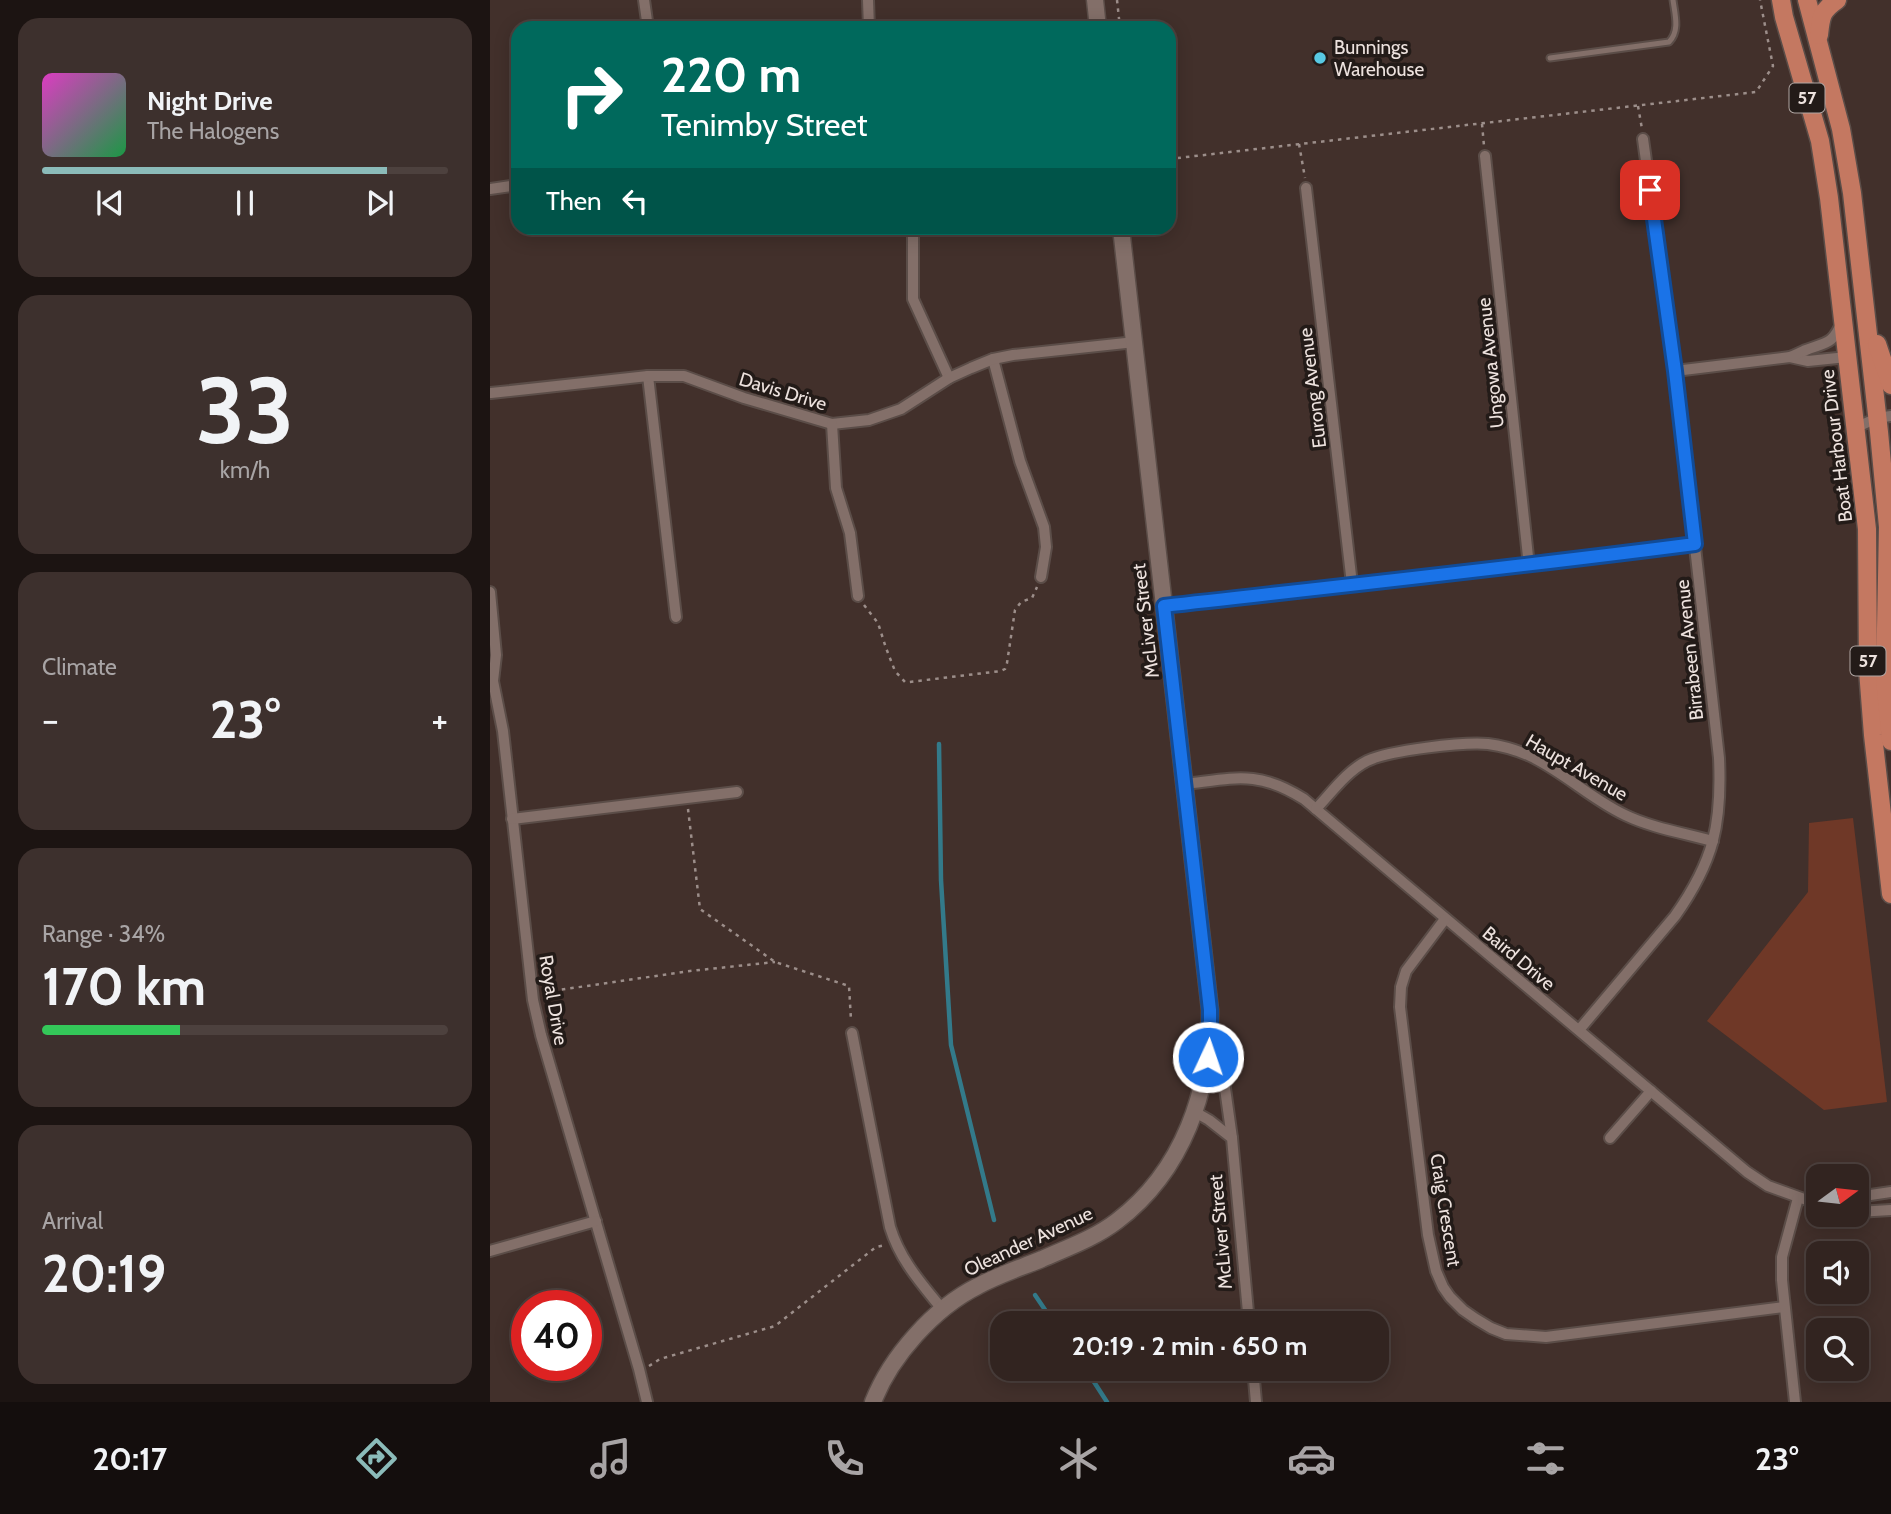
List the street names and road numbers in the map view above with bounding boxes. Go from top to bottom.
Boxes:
road number: 57 [1790,84,1824,113]
street label: Ungowa Avenue [1472,296,1509,429]
street label: Eurong Avenue [1294,326,1331,449]
street label: Davis Drive [736,367,830,416]
street label: Boat Harbour Drive [1816,368,1857,524]
street label: McLiver Street [1127,562,1164,680]
street label: Birrabeen Avenue [1671,578,1708,721]
road number: 57 [1850,646,1886,676]
street label: Haupt Avenue [1522,729,1632,806]
street label: Baird Drive [1478,921,1560,996]
street label: Royal Drive [534,953,573,1047]
street label: Craig Crescent [1425,1152,1466,1269]
street label: McLiver Street [1204,1173,1237,1290]
street label: Oleander Avenue [960,1202,1096,1281]

